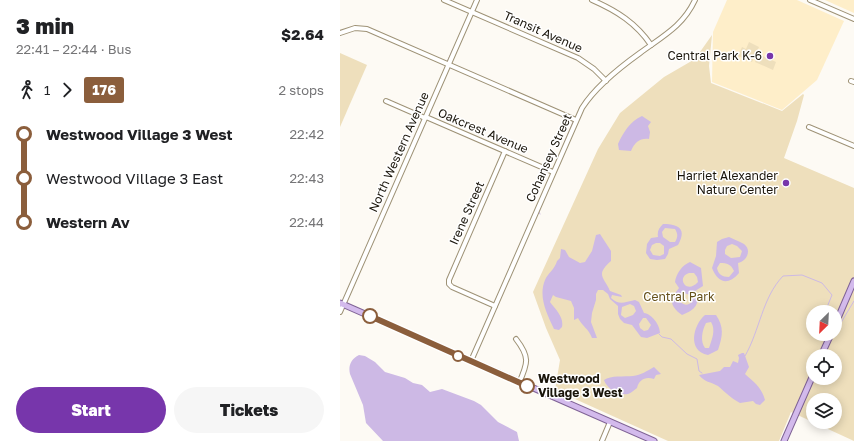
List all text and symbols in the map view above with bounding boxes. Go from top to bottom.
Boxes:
street label: Transit Avenue [501,7,585,56]
text: 3 min [16,12,74,39]
text: $2.64 [281,25,324,43]
text: 22:41 – 22:44 · Bus [16,41,131,57]
place label: Central Park K-6 [668,48,762,63]
marker: Central Park K-6 [765,51,775,61]
icon: walk [16,79,38,101]
icon: forward [56,79,78,101]
text: 176 [92,81,116,98]
text: 1 [44,82,50,98]
text: 2 stops [278,82,324,98]
street label: North Western Avenue [365,89,432,214]
street label: Oakcrest Avenue [436,105,531,156]
street label: Cohansey Street [522,111,575,204]
text: Westwood Village 3 West [46,125,233,143]
text: 22:42 [290,126,324,142]
place label: Harriet Alexander Nature Center [677,168,778,197]
text: Westwood Village 3 East [46,169,223,187]
text: 22:43 [289,170,324,186]
street label: Irene Street [446,178,487,247]
marker: Harriet Alexander Nature Center [781,178,791,188]
text: Western Av [46,213,130,231]
text: 22:44 [289,214,324,230]
park label: Central Park [643,289,715,304]
north arrow [806,305,842,341]
map controls [806,305,842,429]
unlabelled marker [362,308,378,324]
button: locate [806,349,842,385]
unlabelled marker [452,350,464,362]
place label: Westwood Village 3 West [538,371,623,400]
marker: Westwood Village 3 West [519,378,535,394]
button: Start [16,387,166,433]
button: Tickets [174,387,324,433]
button: layers [806,393,842,429]

